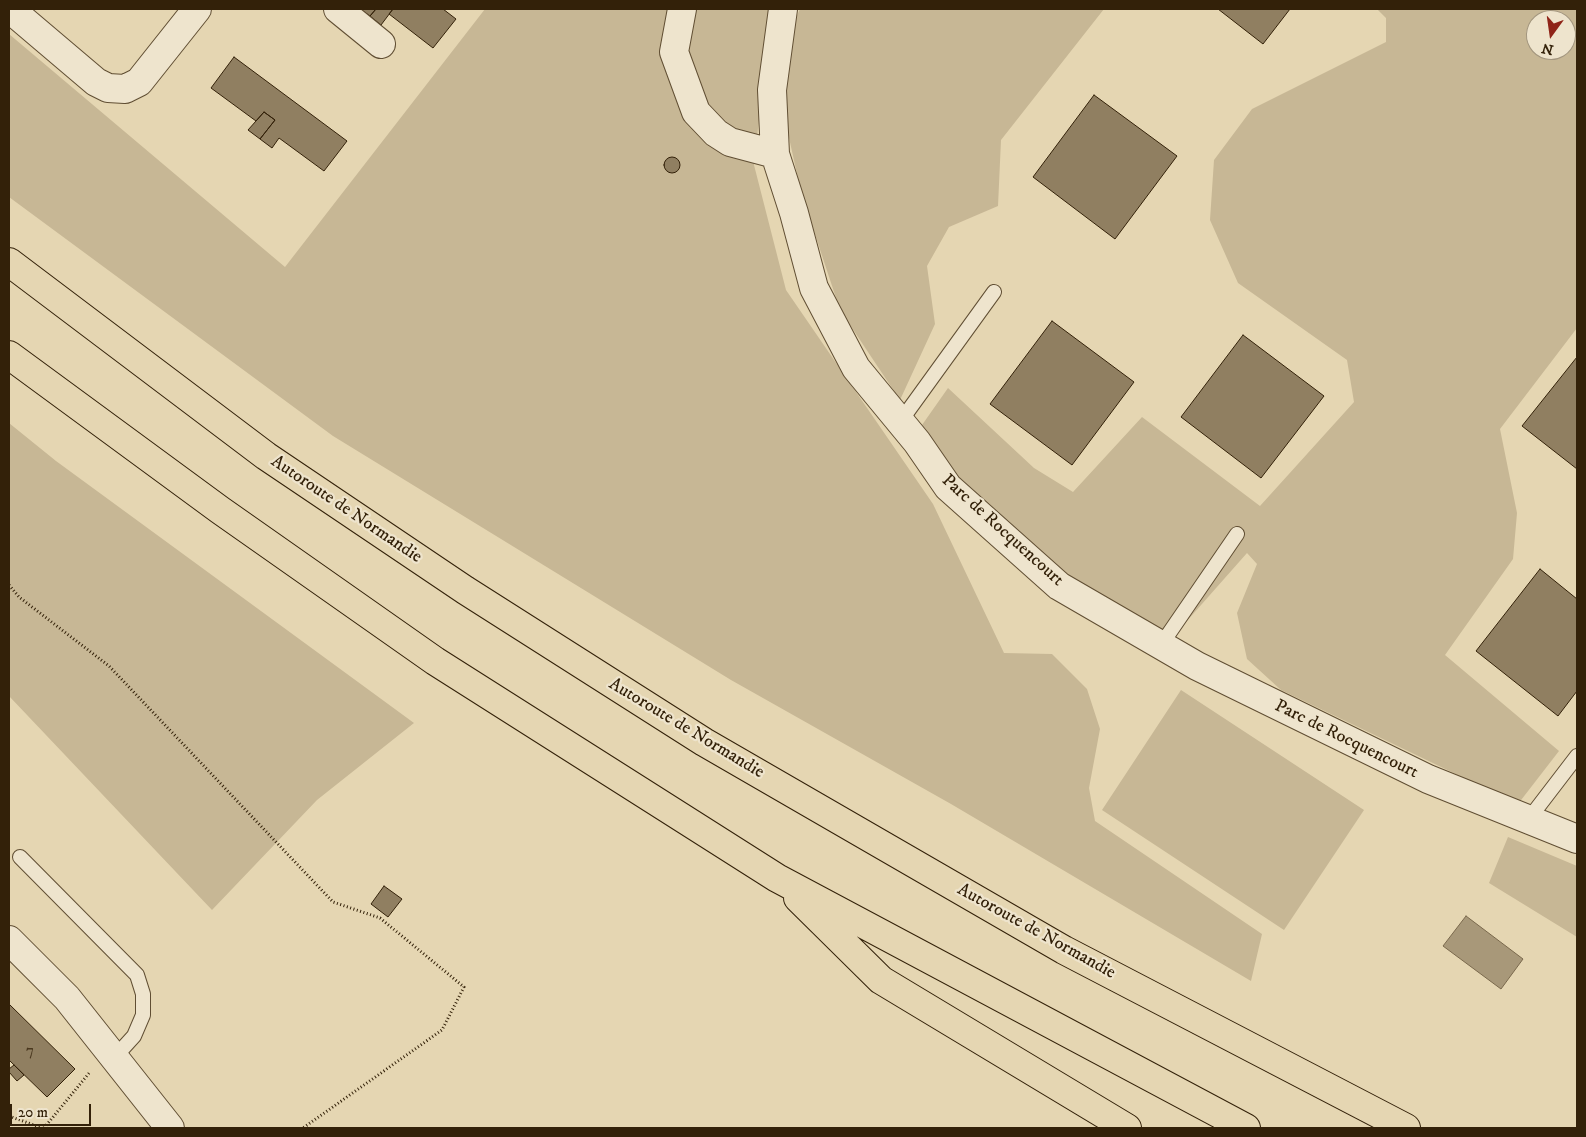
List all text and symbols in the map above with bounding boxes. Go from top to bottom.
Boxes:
north arrow [1526,10,1576,60]
text: N [1540,38,1555,59]
street label: Autoroute de Normandie [266,451,426,569]
street label: Parc de Rocquencourt [936,470,1068,592]
street label: Autoroute de Normandie [604,674,768,784]
street label: Parc de Rocquencourt [1271,696,1421,784]
street label: Autoroute de Normandie [953,880,1119,984]
house number: 7 [26,1043,34,1061]
scale bar [12,1094,94,1126]
text: 20 m [18,1103,48,1122]

